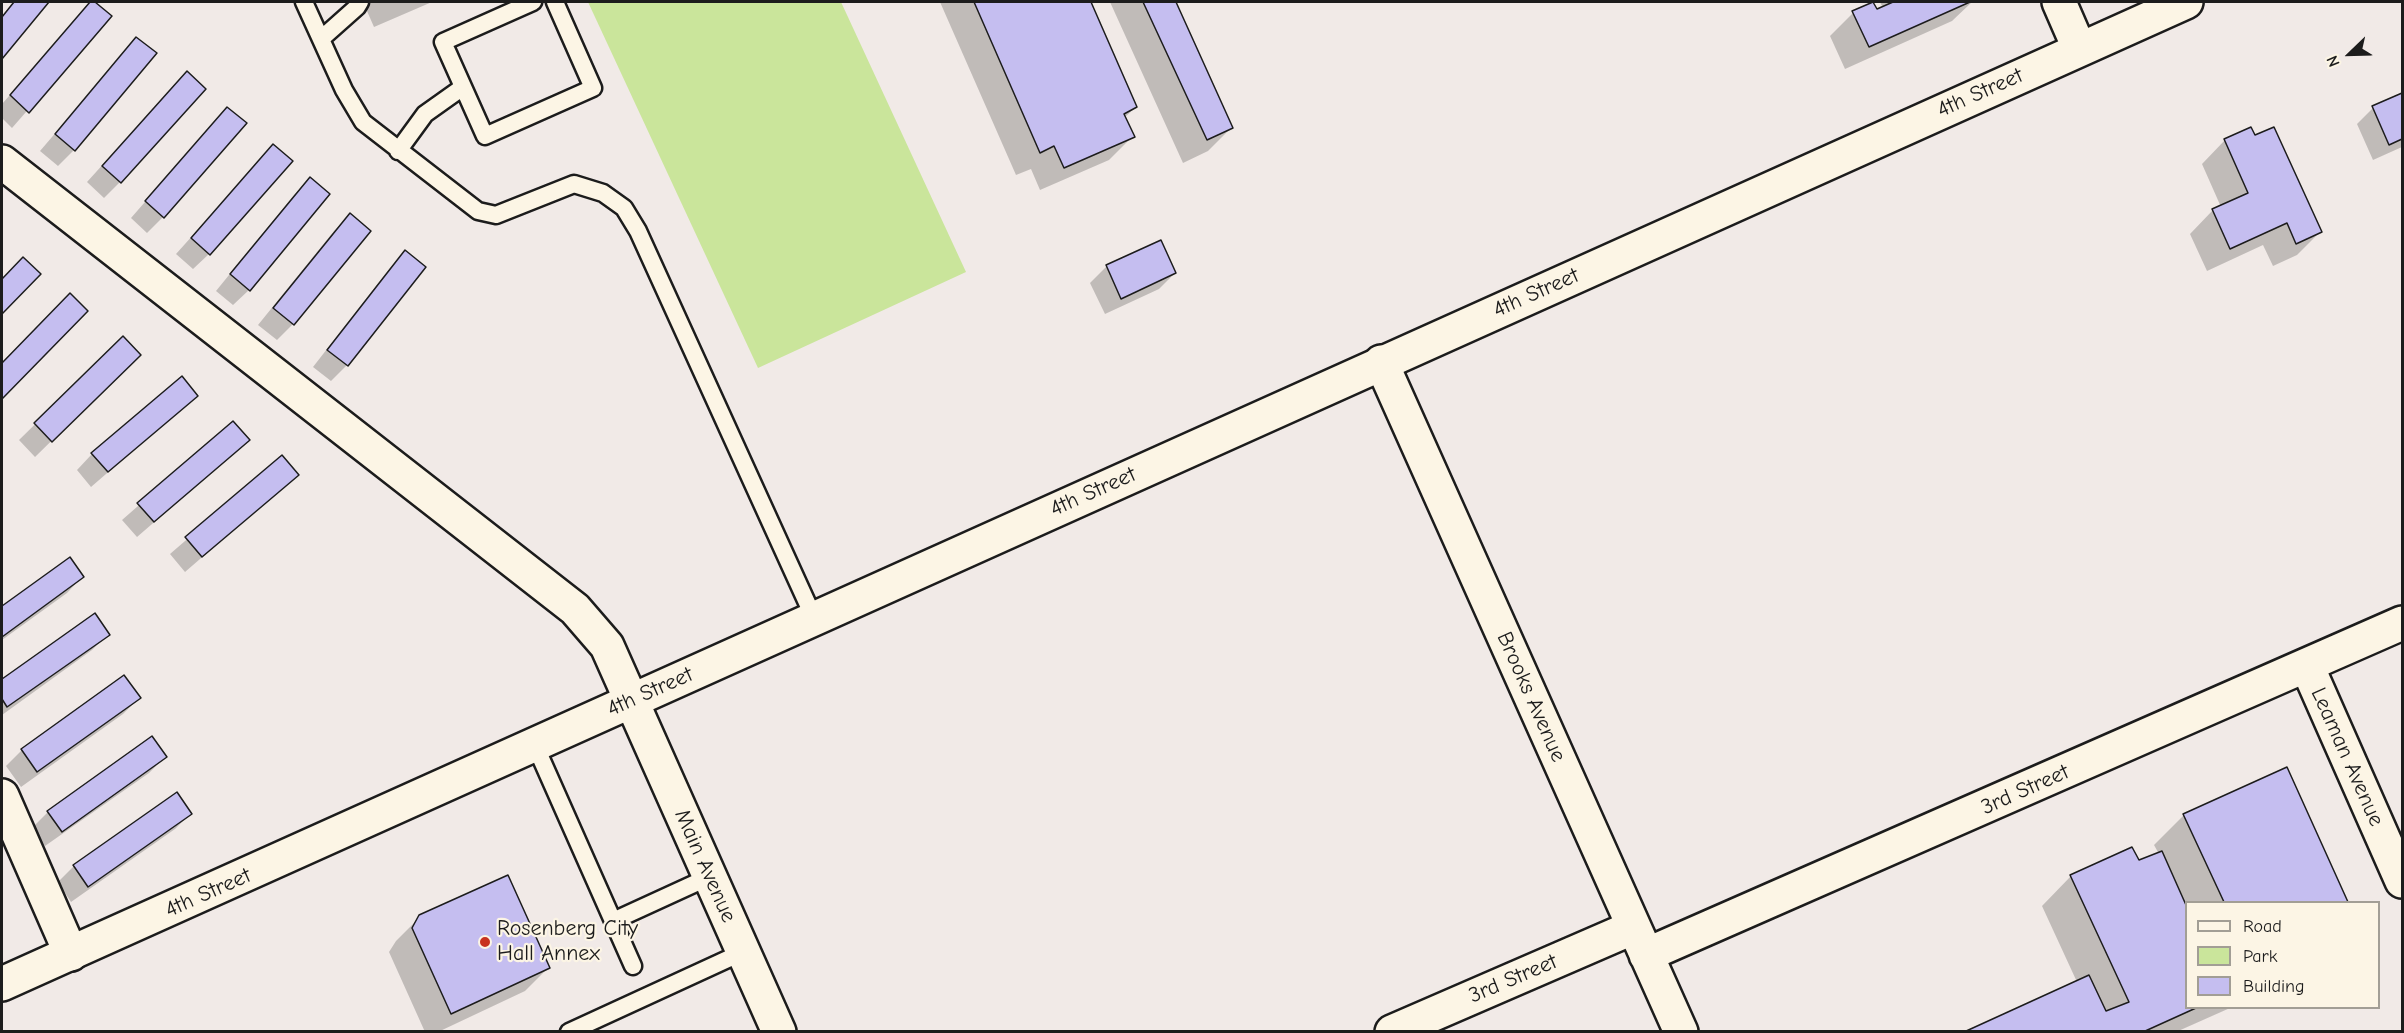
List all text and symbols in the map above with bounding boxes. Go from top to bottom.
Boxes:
north arrow [2320,24,2380,84]
text: N [2323,53,2344,69]
street label: 4th Street [1933,62,2027,124]
street label: 4th Street [1489,262,1583,324]
street label: 4th Street [1046,461,1140,523]
street label: Brooks Avenue [1491,628,1571,766]
street label: 4th Street [603,661,697,723]
street label: Leaman Avenue [2305,684,2389,830]
street label: 3rd Street [1977,759,2073,821]
street label: Main Avenue [668,805,742,927]
street label: 4th Street [161,862,255,924]
legend [2185,901,2380,1009]
place label: Rosenberg City Hall Annex [497,916,638,968]
text: Road [2243,916,2282,937]
marker: Rosenberg City Hall Annex [478,935,492,949]
text: Park [2243,946,2277,967]
street label: 3rd Street [1465,949,1561,1009]
text: Building [2243,976,2305,997]

